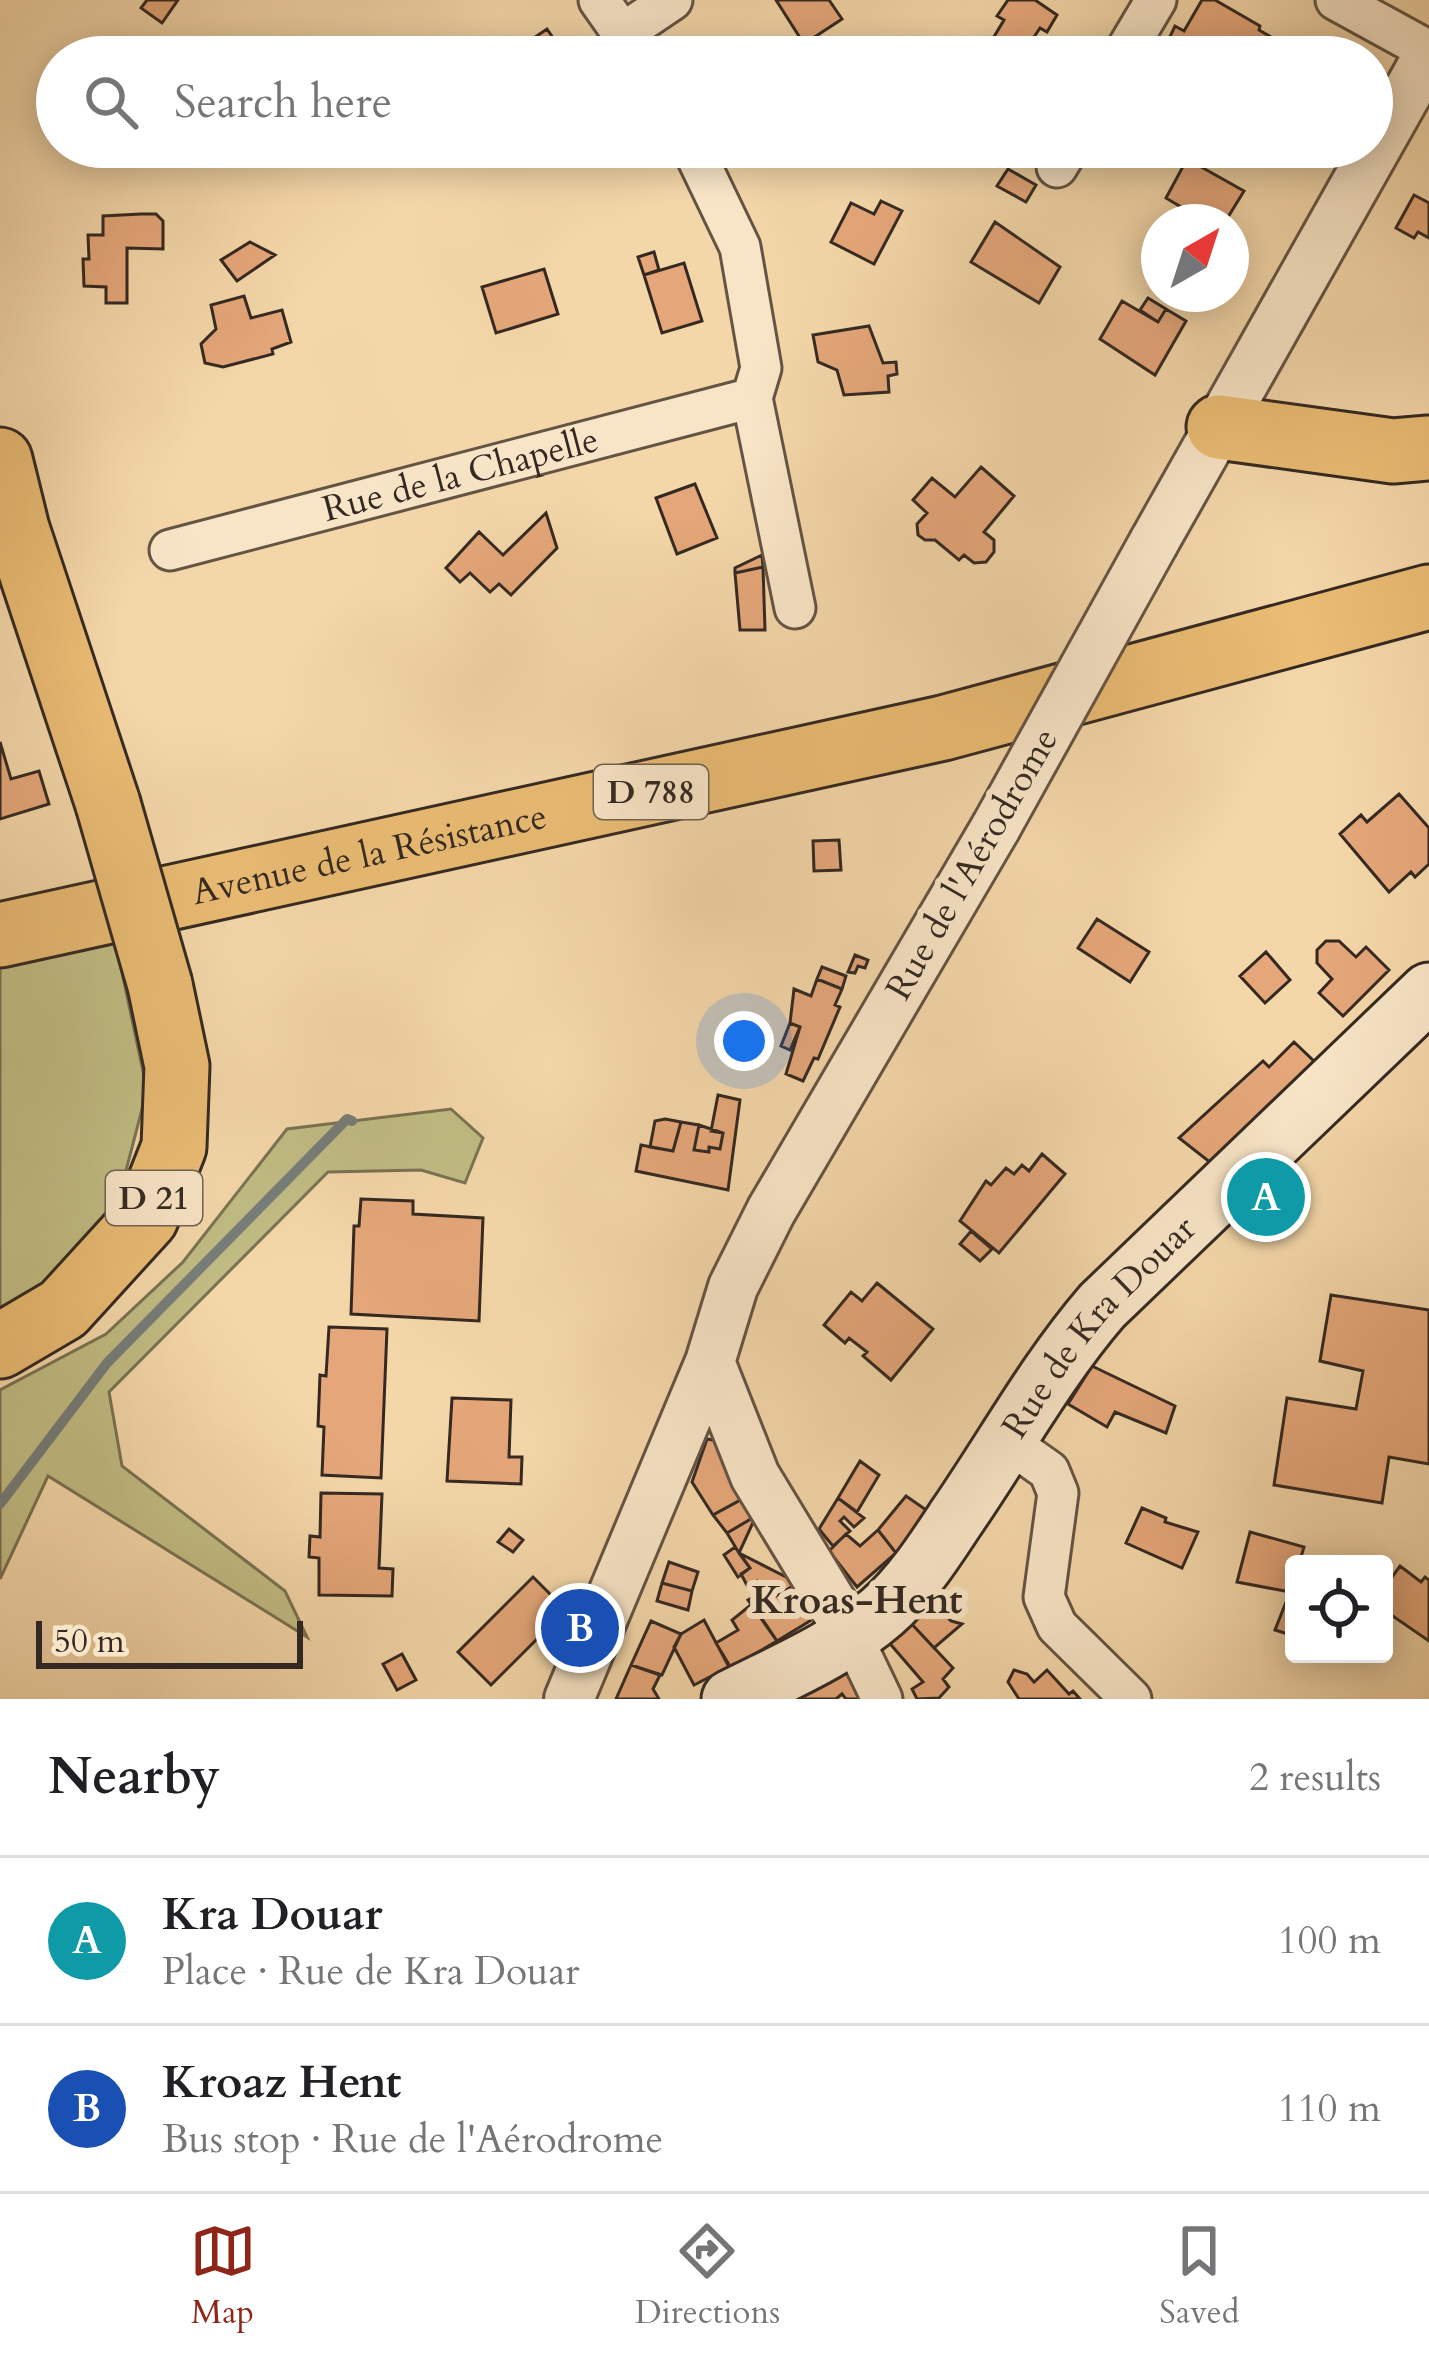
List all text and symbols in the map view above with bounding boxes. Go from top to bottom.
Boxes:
search box [36,36,1393,168]
icon: search [78,69,144,135]
text: Search here [174,72,392,133]
north arrow [1141,204,1249,312]
street label: Rue de la Chapelle [317,415,604,534]
street label: Rue de l'Aérodrome [874,719,1070,1009]
road number: D 788 [594,765,708,819]
street label: Avenue de la Résistance [187,791,551,917]
your location [714,1011,774,1071]
pin: A [1227,1152,1305,1242]
road number: D 21 [106,1171,202,1225]
street label: Rue de Kra Douar [990,1204,1207,1447]
map controls [1285,1555,1393,1663]
button: locate [1285,1555,1393,1663]
district label: Kroas-Hent [752,1574,963,1627]
pin: B [541,1583,619,1673]
scale bar [36,1615,303,1668]
text: 50 m [54,1619,125,1664]
text: Nearby [48,1742,220,1812]
text: 2 results [1249,1751,1381,1804]
text: Kra Douar [162,1884,383,1945]
text: A [72,1914,102,1967]
text: 100 m [1278,1914,1381,1967]
text: Place · Rue de Kra Douar [162,1945,580,1998]
text: Kroaz Hent [162,2052,401,2113]
text: B [73,2082,101,2135]
text: 110 m [1278,2082,1381,2135]
text: Bus stop · Rue de l'Aérodrome [162,2113,663,2166]
tab: Map [190,2218,256,2335]
tab: Directions [635,2218,780,2335]
tab: Saved [1159,2218,1239,2335]

